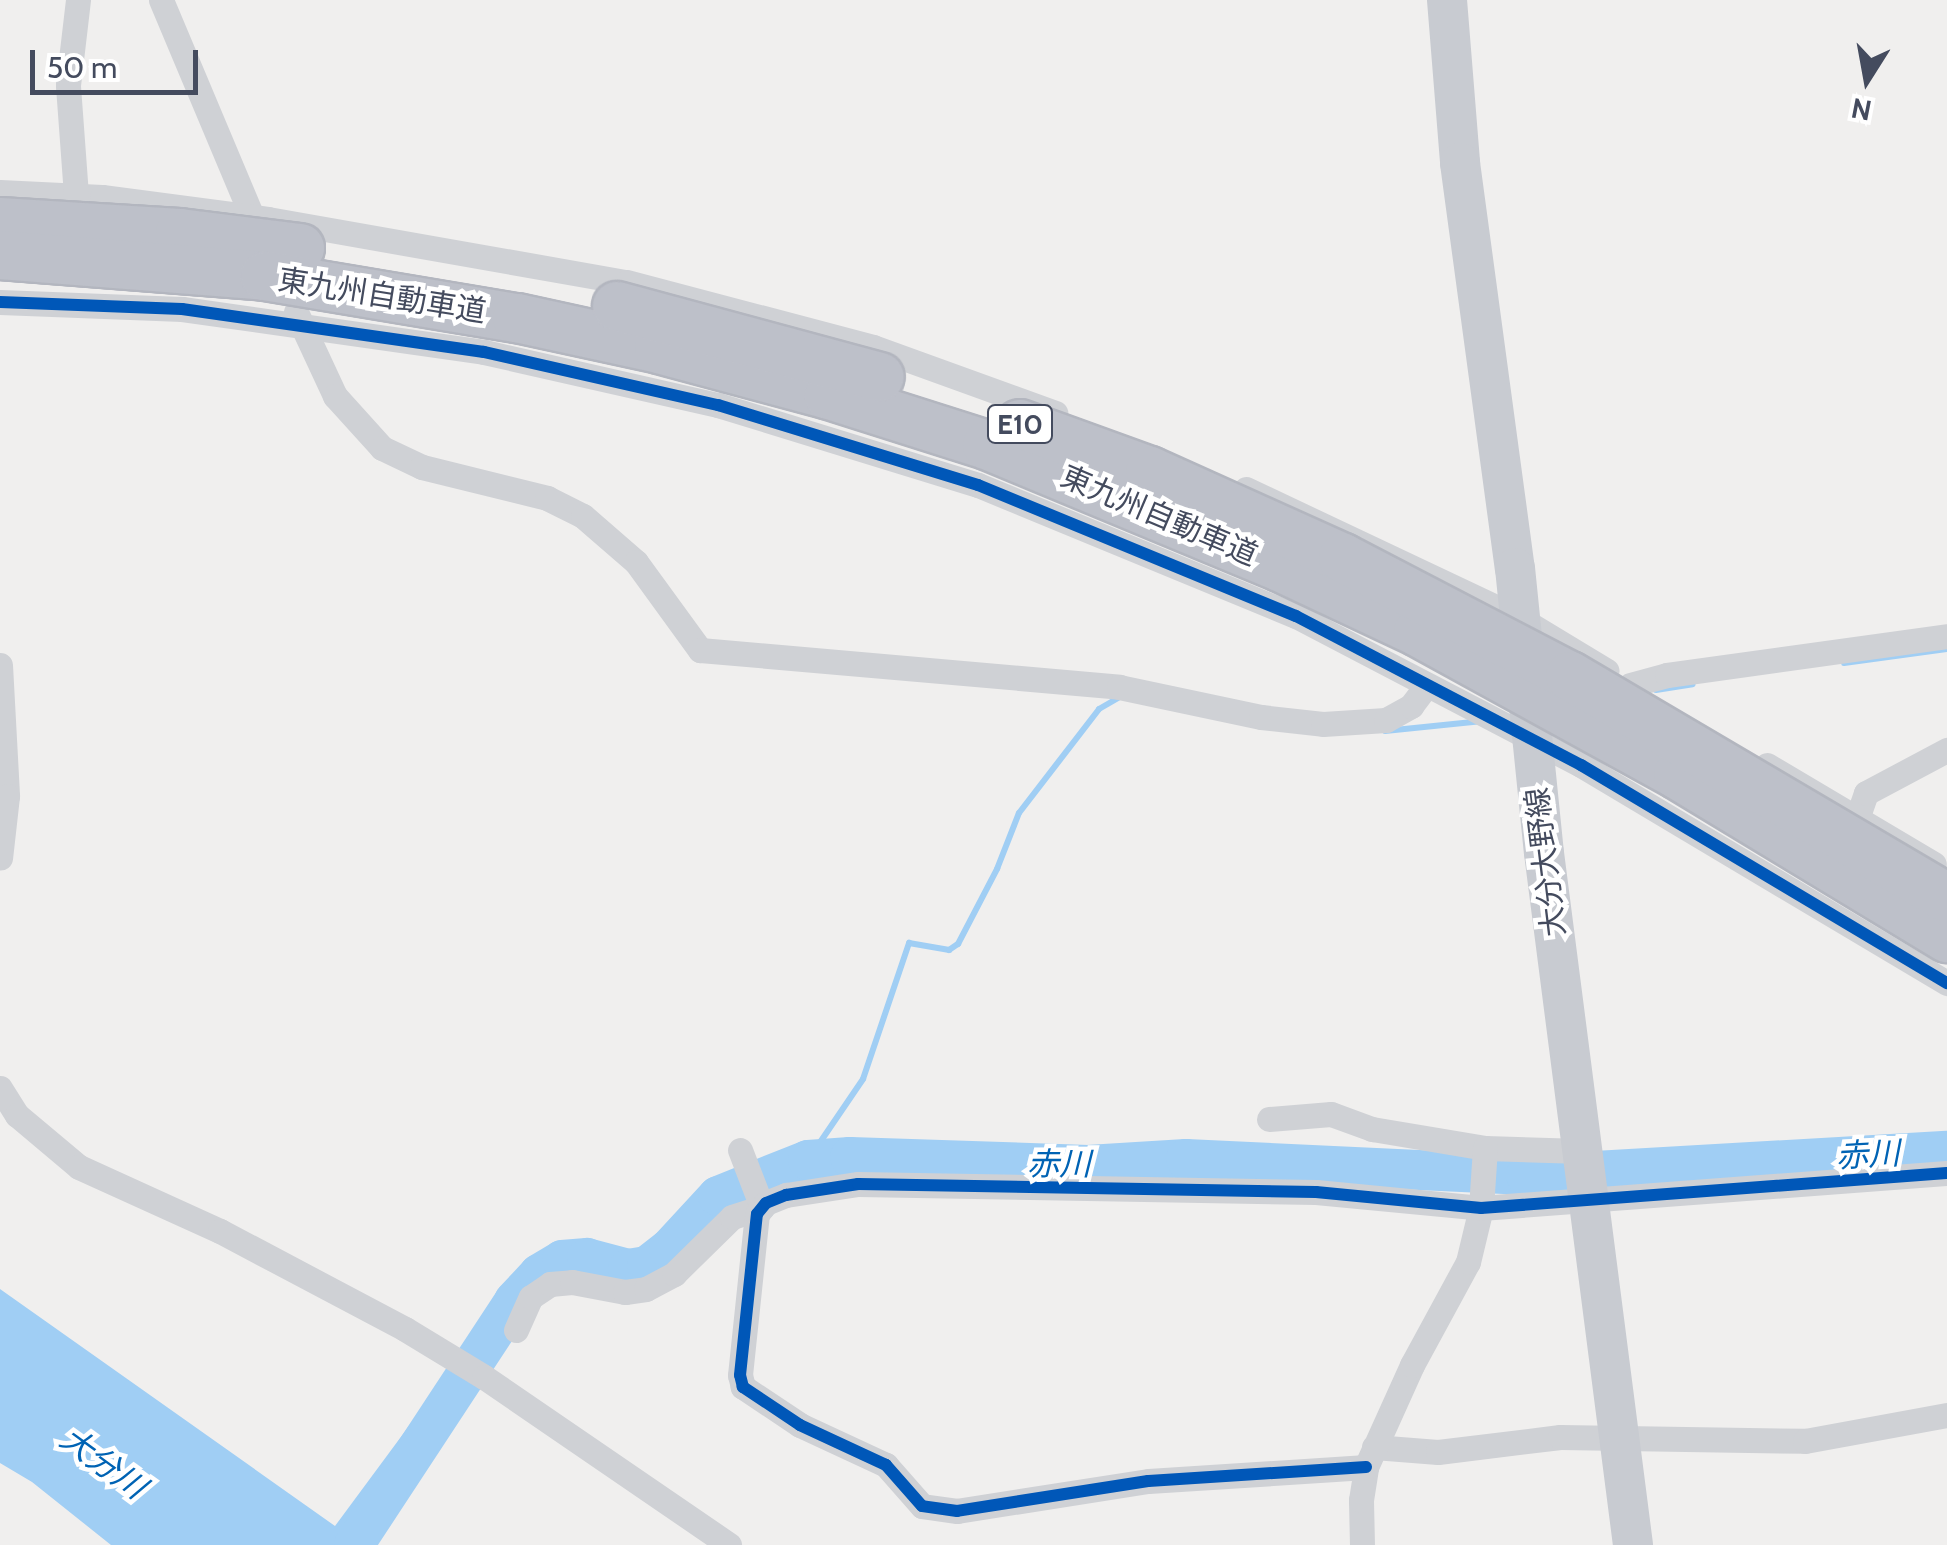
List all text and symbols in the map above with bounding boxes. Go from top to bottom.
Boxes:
scale bar [35,30,202,92]
north arrow [1817,30,1917,130]
text: 50 m [47,49,117,86]
text: N [1848,91,1874,128]
street label: 東九州自動車道 [275,262,489,330]
road number: E10 [985,401,1055,447]
street label: 東九州自動車道 [1055,458,1263,574]
street label: 大分大野線 [1519,785,1573,939]
water label: 赤川 [1835,1134,1901,1176]
water label: 赤川 [1027,1145,1091,1183]
water label: 大分川 [53,1419,153,1507]

